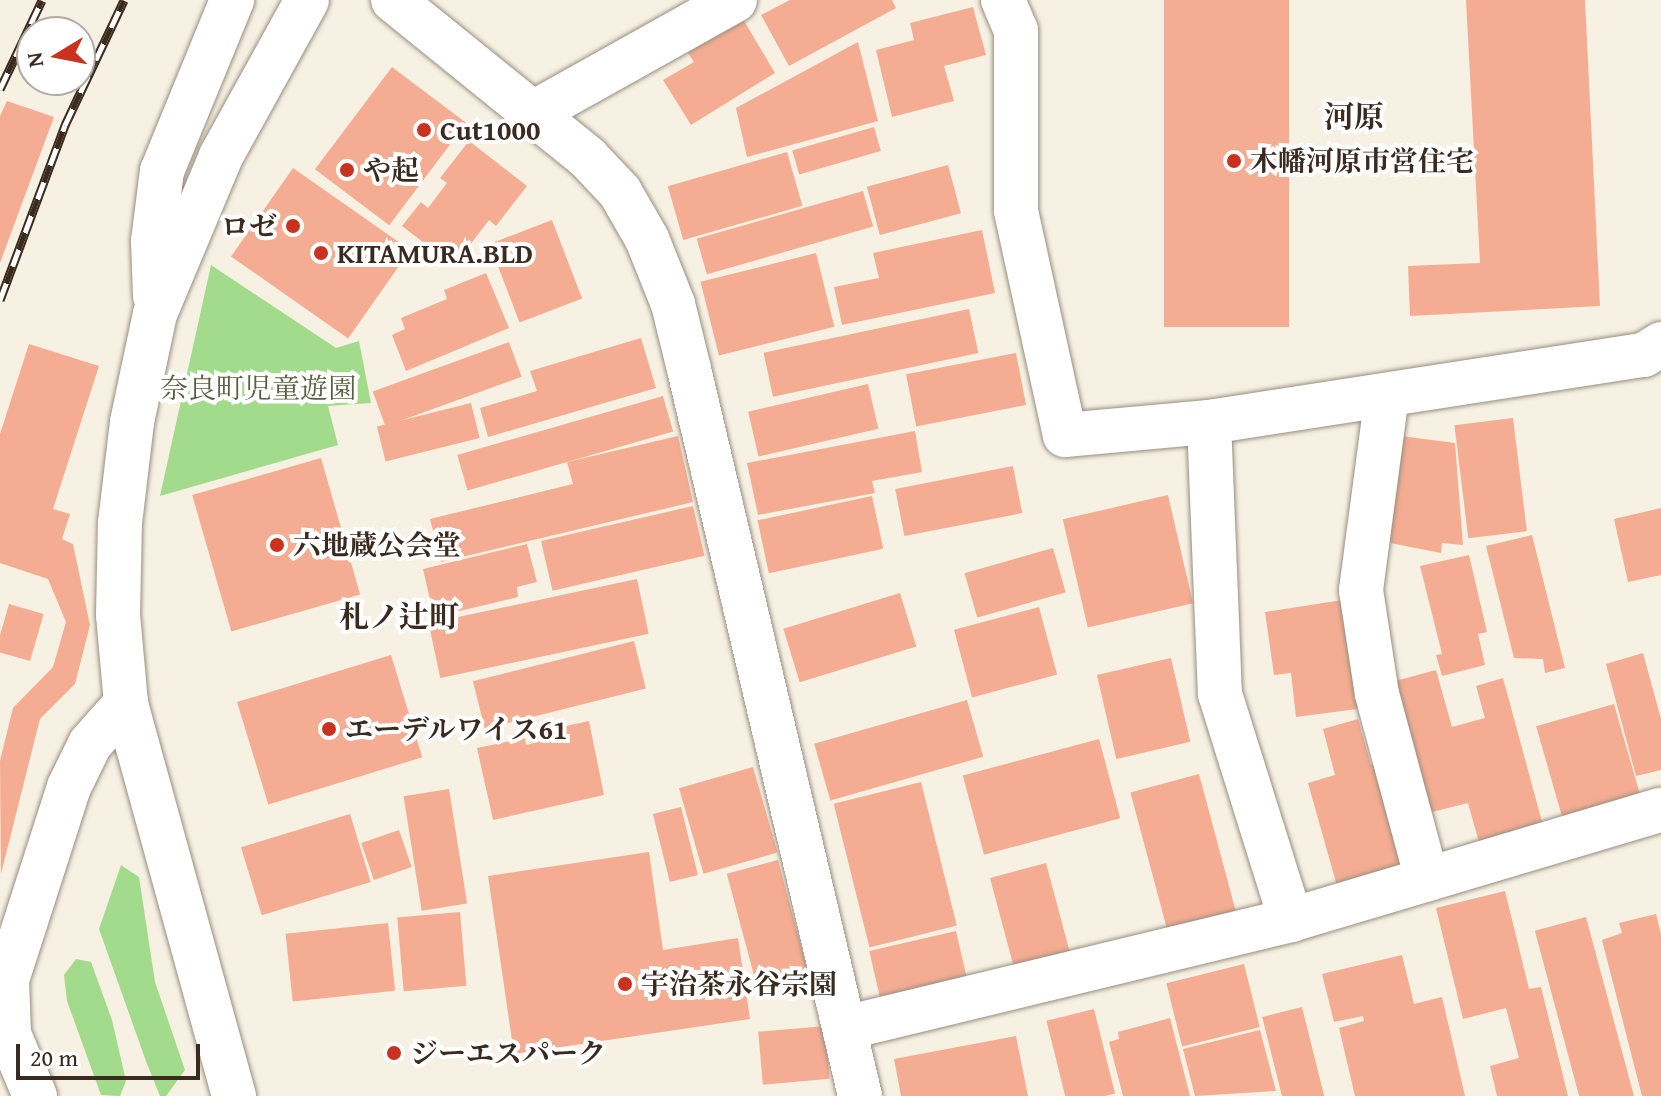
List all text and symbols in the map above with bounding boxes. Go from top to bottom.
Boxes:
north arrow [16,16,96,96]
text: N [17,50,51,70]
district label: 河原 [1324,98,1384,134]
place label: Cut1000 [440,113,541,147]
marker: Cut1000 [415,121,433,139]
place label: 木幡河原市営住宅 [1250,144,1474,178]
marker: 木幡河原市営住宅 [1225,152,1243,170]
place label: や起 [363,153,419,187]
marker: や起 [338,161,356,179]
place label: ロゼ [221,209,277,243]
marker: ロゼ [284,217,302,235]
place label: KITAMURA.BLD [337,236,533,270]
marker: KITAMURA.BLD [312,244,330,262]
park label: 奈良町児童遊園 [160,371,356,405]
place label: 六地蔵公会堂 [293,528,461,562]
marker: 六地蔵公会堂 [268,536,286,554]
district label: 札ノ辻町 [339,598,459,634]
place label: エーデルワイス61 [345,712,570,746]
marker: エーデルワイス61 [320,720,338,738]
place label: 宇治茶永谷宗園 [641,967,837,1001]
marker: 宇治茶永谷宗園 [616,975,634,993]
scale bar [20,1028,204,1078]
place label: ジーエスパーク [410,1036,606,1070]
text: 20 m [30,1040,78,1075]
marker: ジーエスパーク [385,1044,403,1062]

